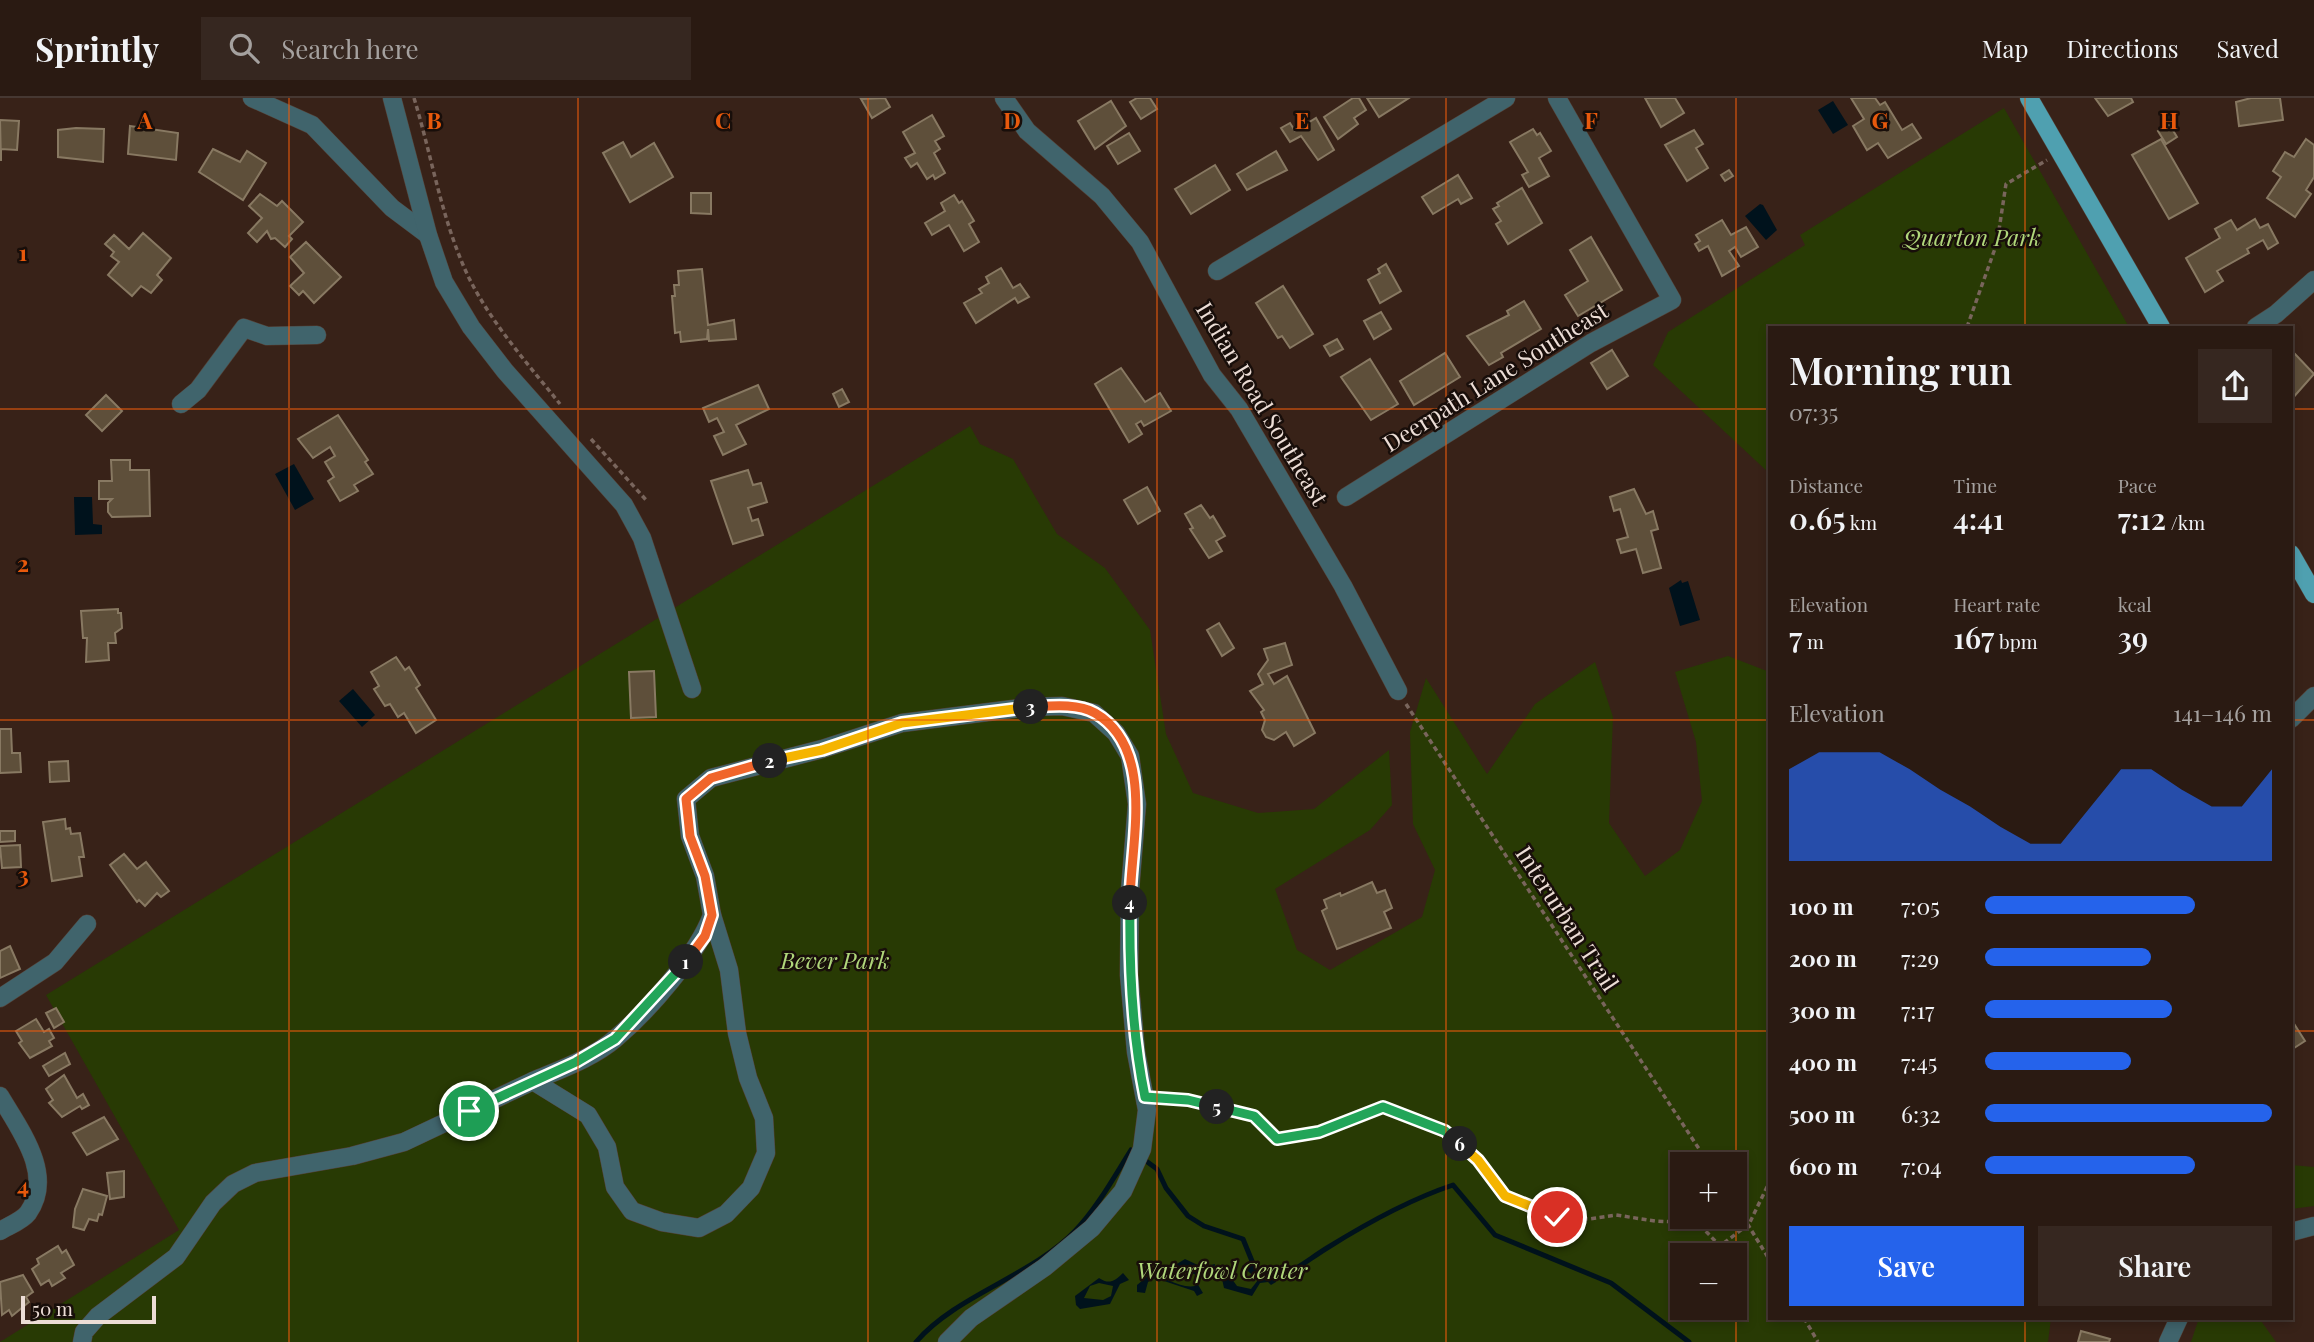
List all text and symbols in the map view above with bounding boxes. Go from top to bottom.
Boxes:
search box [201,17,691,80]
text: Sprintly [35,26,159,70]
icon: search [225,29,263,67]
text: Search here [281,31,419,66]
text: Map [1982,32,2028,64]
text: Directions [2066,32,2179,64]
text: Saved [2217,32,2279,64]
text: A [136,104,153,135]
text: B [426,104,442,135]
text: C [715,104,731,135]
text: D [1003,104,1021,135]
text: E [1295,104,1309,135]
text: F [1584,104,1598,135]
text: G [1872,104,1889,135]
text: H [2160,104,2178,135]
park label: Quarton Park [1901,221,2041,252]
text: 1 [19,236,28,267]
street label: Deerpath Lane Southeast [1377,294,1614,458]
street label: Indian Road Southeast [1190,296,1337,511]
text: Morning run [1789,344,2012,395]
button: share [2198,349,2272,423]
text: 07:35 [1789,396,1838,427]
text: Distance [1789,472,1863,498]
text: Time [1953,472,1997,498]
text: Pace [2118,472,2157,498]
text: 0.65 [1789,498,1846,538]
text: 4:41 [1953,498,2004,538]
text: 7:12 [2118,498,2166,538]
text: km [1846,509,1877,535]
text: /km [2166,509,2205,535]
text: 2 [17,547,29,578]
text: Elevation [1789,591,1868,617]
text: Heart rate [1953,591,2040,617]
text: kcal [2118,591,2152,617]
text: 7 [1789,617,1802,657]
text: 167 [1953,617,1994,657]
text: 39 [2118,617,2148,657]
text: m [1802,628,1824,654]
text: bpm [1994,628,2038,654]
pin: 3 [1014,690,1048,724]
text: 3 [1026,693,1035,719]
text: Elevation [1789,697,1885,728]
text: 141–146 m [2173,697,2272,728]
pin: 2 [752,744,788,778]
text: 2 [765,747,774,773]
street label: Interurban Trail [1509,839,1627,997]
text: 3 [17,858,29,889]
pin: 4 [1112,886,1148,920]
text: 4 [1124,889,1135,915]
text: 100 m [1789,890,1854,921]
text: 7:05 [1901,890,1940,921]
text: 200 m [1789,942,1857,973]
text: 7:29 [1901,942,1939,973]
pin: 1 [668,944,704,980]
park label: Bever Park [779,944,890,975]
text: 1 [682,948,689,974]
text: 300 m [1789,994,1856,1025]
text: 7:17 [1901,994,1934,1025]
text: 400 m [1789,1046,1857,1077]
text: 7:45 [1901,1046,1937,1077]
pin [439,1081,499,1141]
pin: 5 [1200,1090,1234,1124]
icon: arrive [450,1092,488,1130]
text: 5 [1212,1093,1221,1119]
text: 500 m [1789,1098,1855,1129]
text: 6:32 [1901,1098,1940,1129]
pin: 6 [1442,1126,1478,1162]
text: 6 [1454,1130,1465,1156]
text: 600 m [1789,1150,1858,1181]
text: 7:04 [1901,1150,1942,1181]
map controls [1670,1152,1747,1320]
button: + [1670,1152,1747,1229]
text: 4 [17,1169,29,1200]
pin [1527,1187,1587,1247]
icon: check [1538,1198,1576,1236]
button: Save [1789,1226,2024,1306]
button: Share [2038,1226,2272,1306]
button: − [1670,1243,1747,1320]
park label: Waterfowl Center [1137,1254,1309,1285]
scale bar [21,1293,156,1325]
text: 50 m [32,1295,73,1321]

